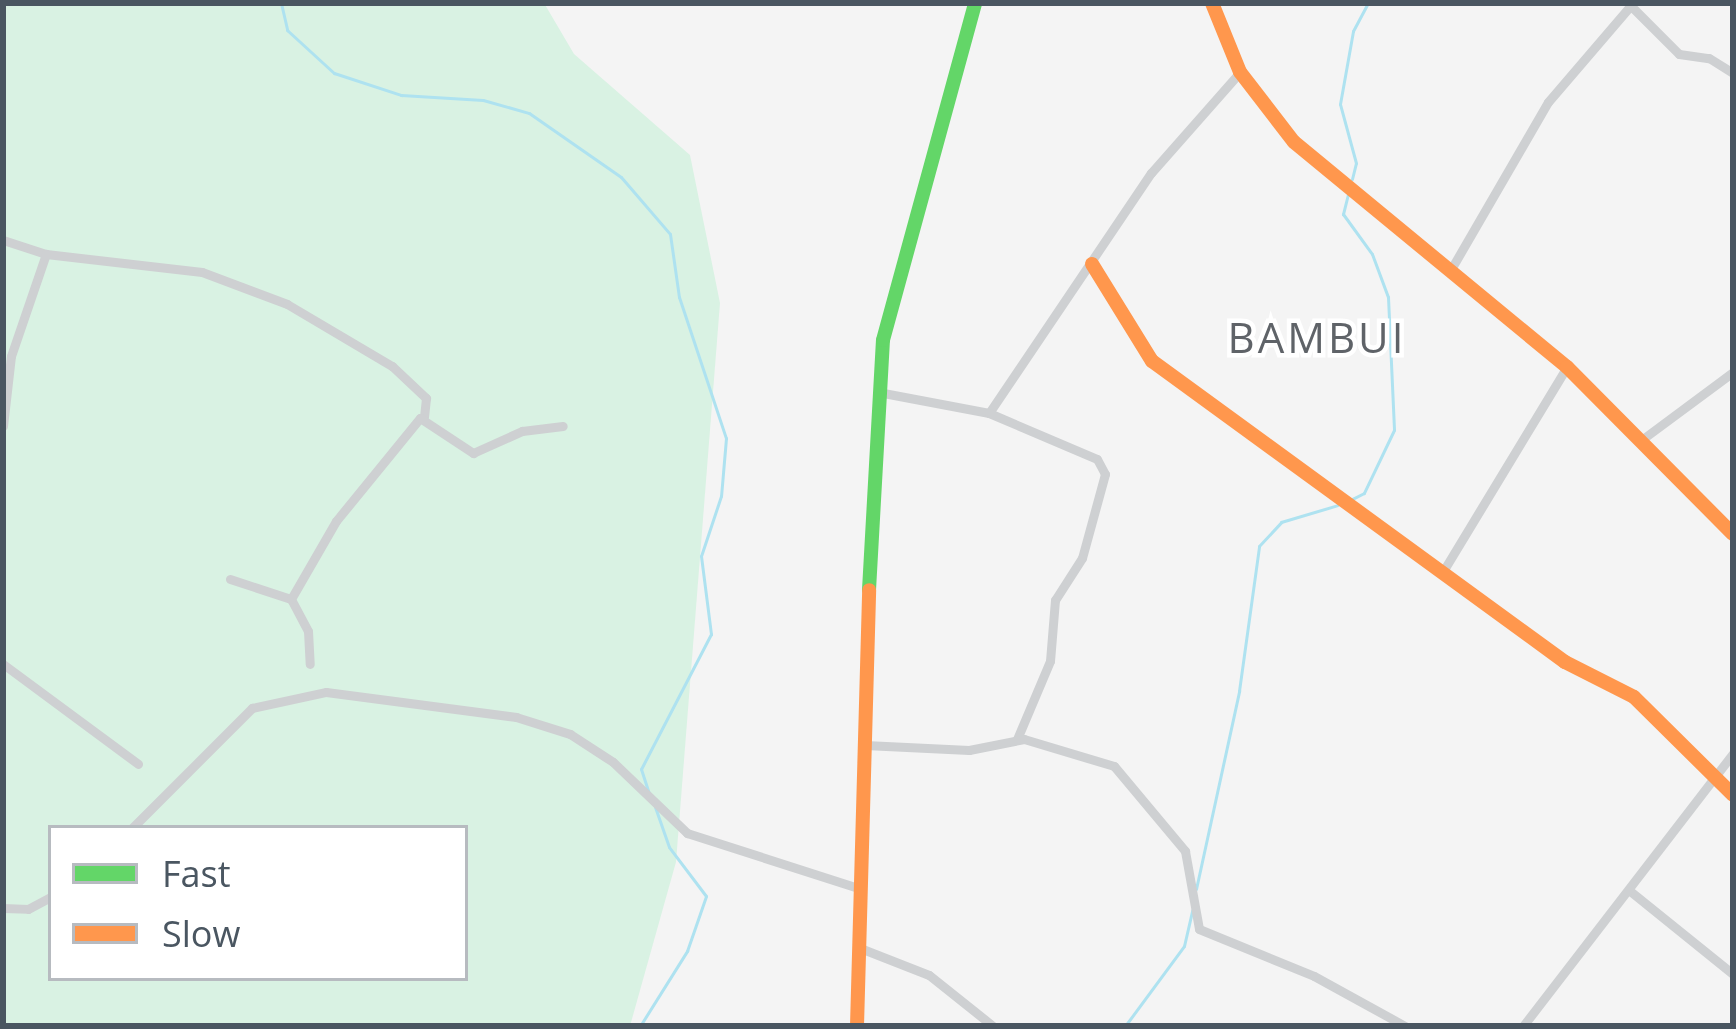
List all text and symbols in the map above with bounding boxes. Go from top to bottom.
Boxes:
district label: BAMBUI [1228,312,1406,362]
legend [48,825,468,981]
text: Fast [162,849,231,898]
text: Slow [162,909,240,958]

